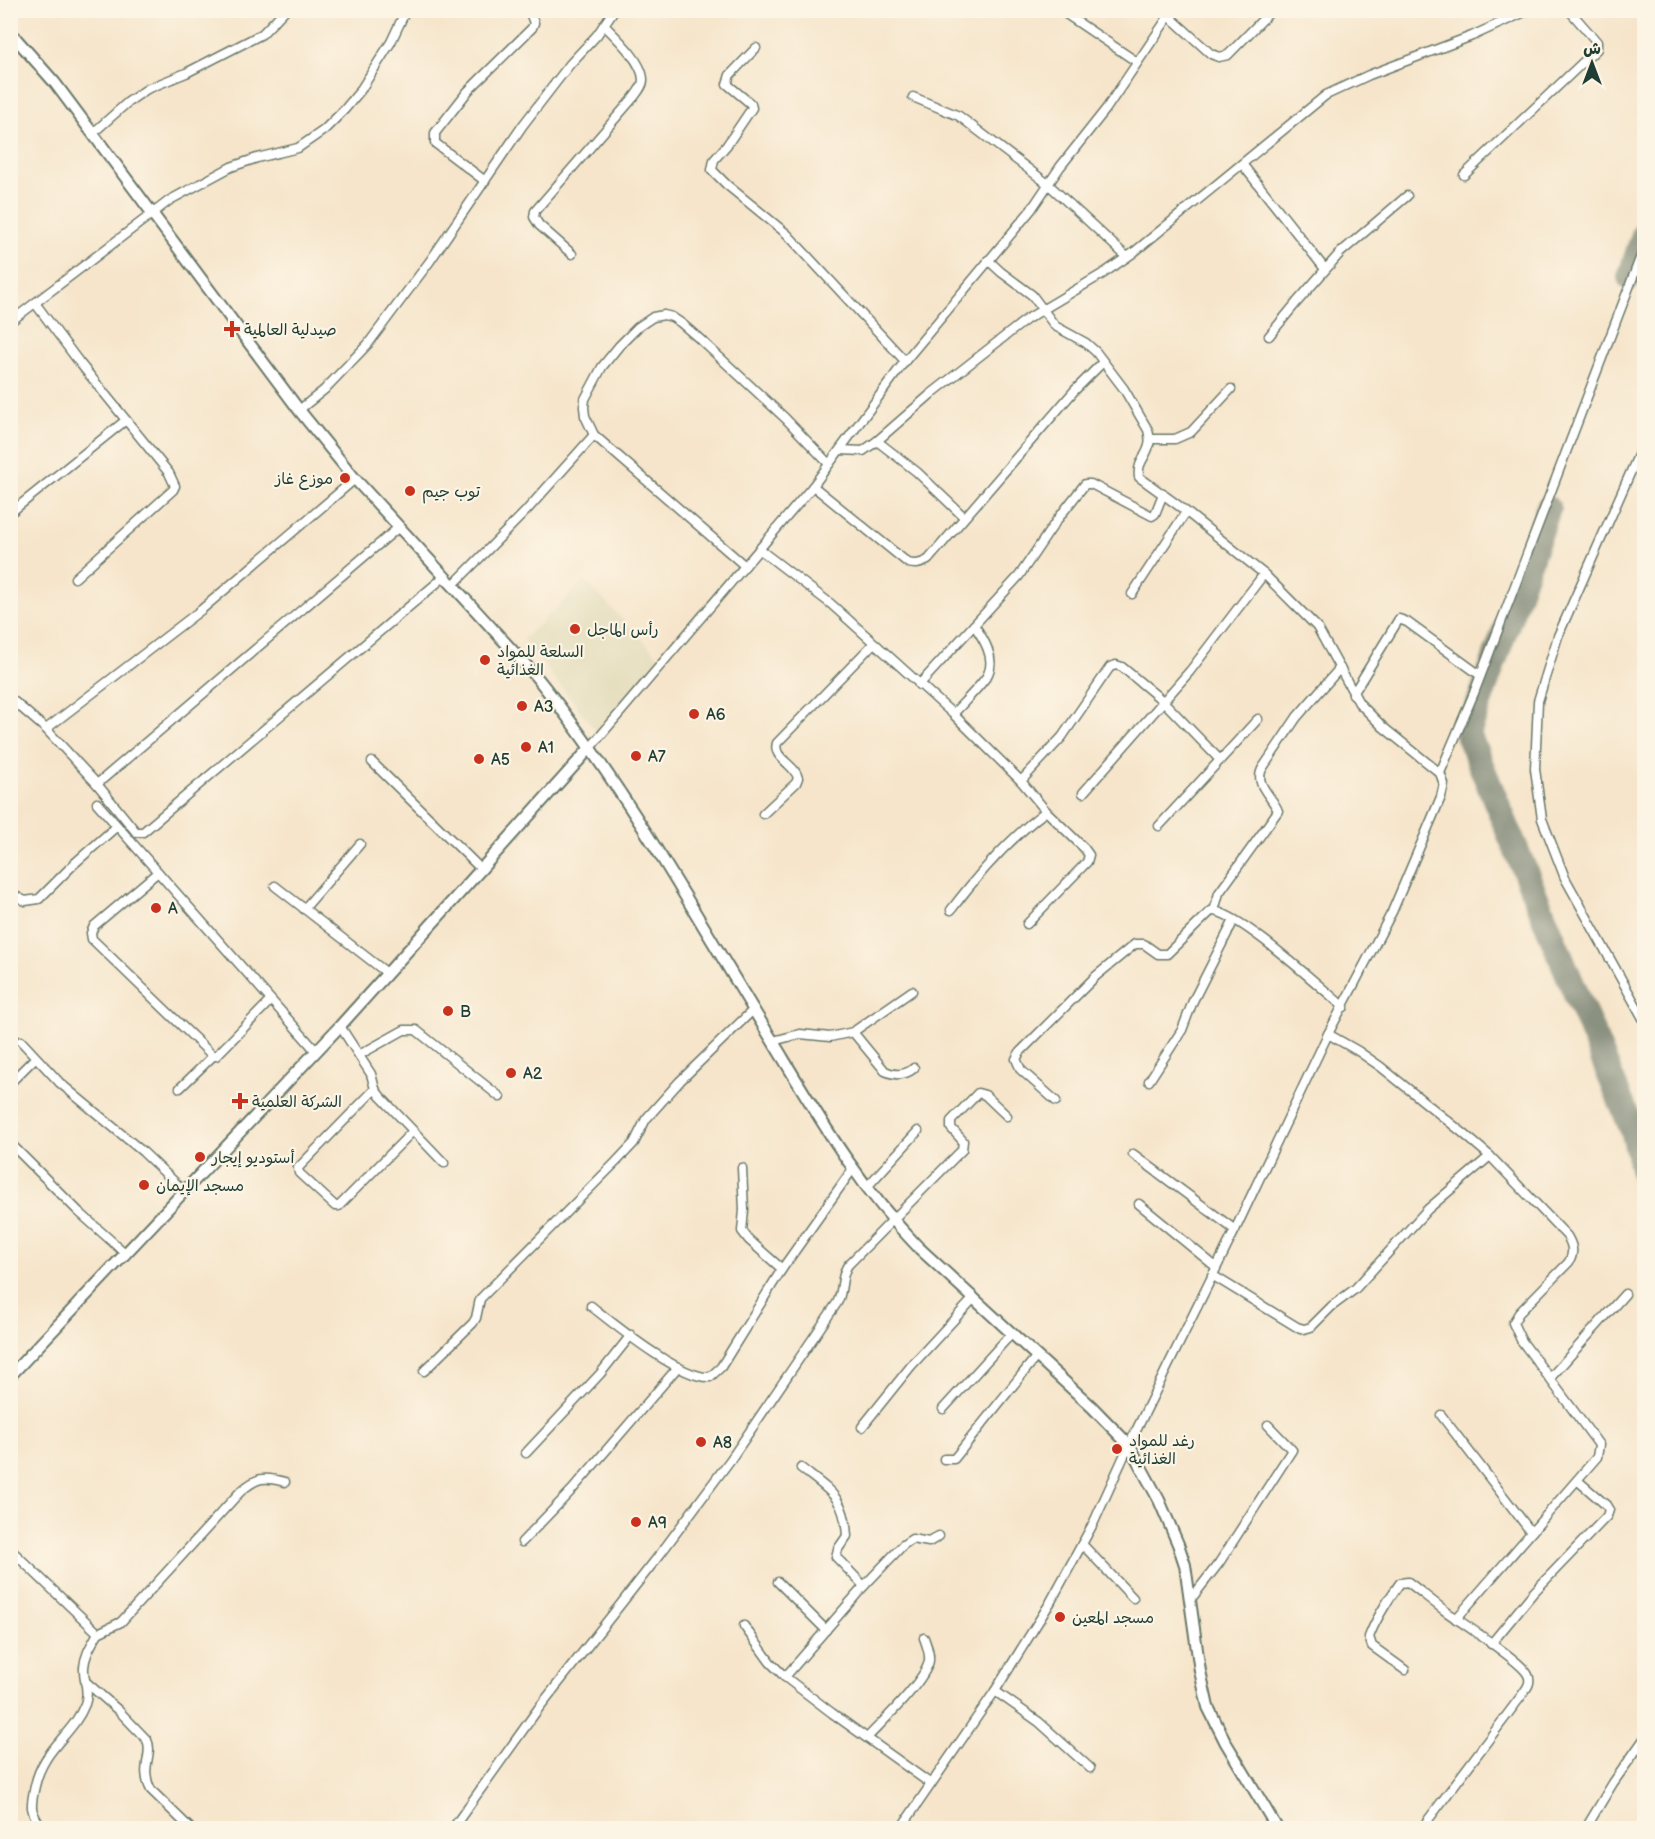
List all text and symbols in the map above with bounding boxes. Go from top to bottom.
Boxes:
north arrow [1562,33,1622,93]
text: ش [1583,40,1601,59]
place label: صيدلية العالمية [244,321,337,340]
marker: صيدلية العالمية [225,322,239,336]
place label: موزع غاز [273,470,333,490]
marker: موزع غاز [338,471,352,485]
place label: توب جيم [422,483,481,504]
marker: توب جيم [403,484,417,498]
place label: رأس الماجل [587,621,659,640]
marker: رأس الماجل [568,622,582,636]
place label: السلعة للمواد الغذائية [497,643,584,680]
marker: السلعة للمواد الغذائية [478,653,492,667]
place label: A3 [534,698,554,717]
marker: A3 [515,699,529,713]
place label: A6 [706,706,726,725]
marker: A6 [687,707,701,721]
place label: A1 [538,739,554,758]
marker: A1 [519,740,533,754]
place label: A7 [648,748,666,767]
marker: A7 [629,749,643,763]
place label: A5 [491,751,510,770]
marker: A5 [472,752,486,766]
place label: A [168,900,178,919]
marker: A [149,901,163,915]
place label: B [460,1003,471,1022]
marker: B [441,1004,455,1018]
place label: A2 [523,1065,543,1084]
marker: A2 [504,1066,518,1080]
place label: الشركة العلمية [252,1093,342,1112]
marker: الشركة العلمية [233,1094,247,1108]
place label: أستوديو إيجار [210,1149,294,1168]
marker: أستوديو إيجار [193,1150,207,1164]
place label: مسجد الإيمان [156,1177,244,1196]
marker: مسجد الإيمان [137,1178,151,1192]
place label: رغد للمواد الغذائية [1129,1432,1195,1469]
place label: A8 [713,1434,732,1453]
marker: A8 [694,1435,708,1449]
marker: رغد للمواد الغذائية [1110,1442,1124,1456]
place label: A9 [648,1514,667,1533]
marker: A9 [629,1515,643,1529]
place label: مسجد المعين [1072,1609,1154,1628]
marker: مسجد المعين [1053,1610,1067,1624]

